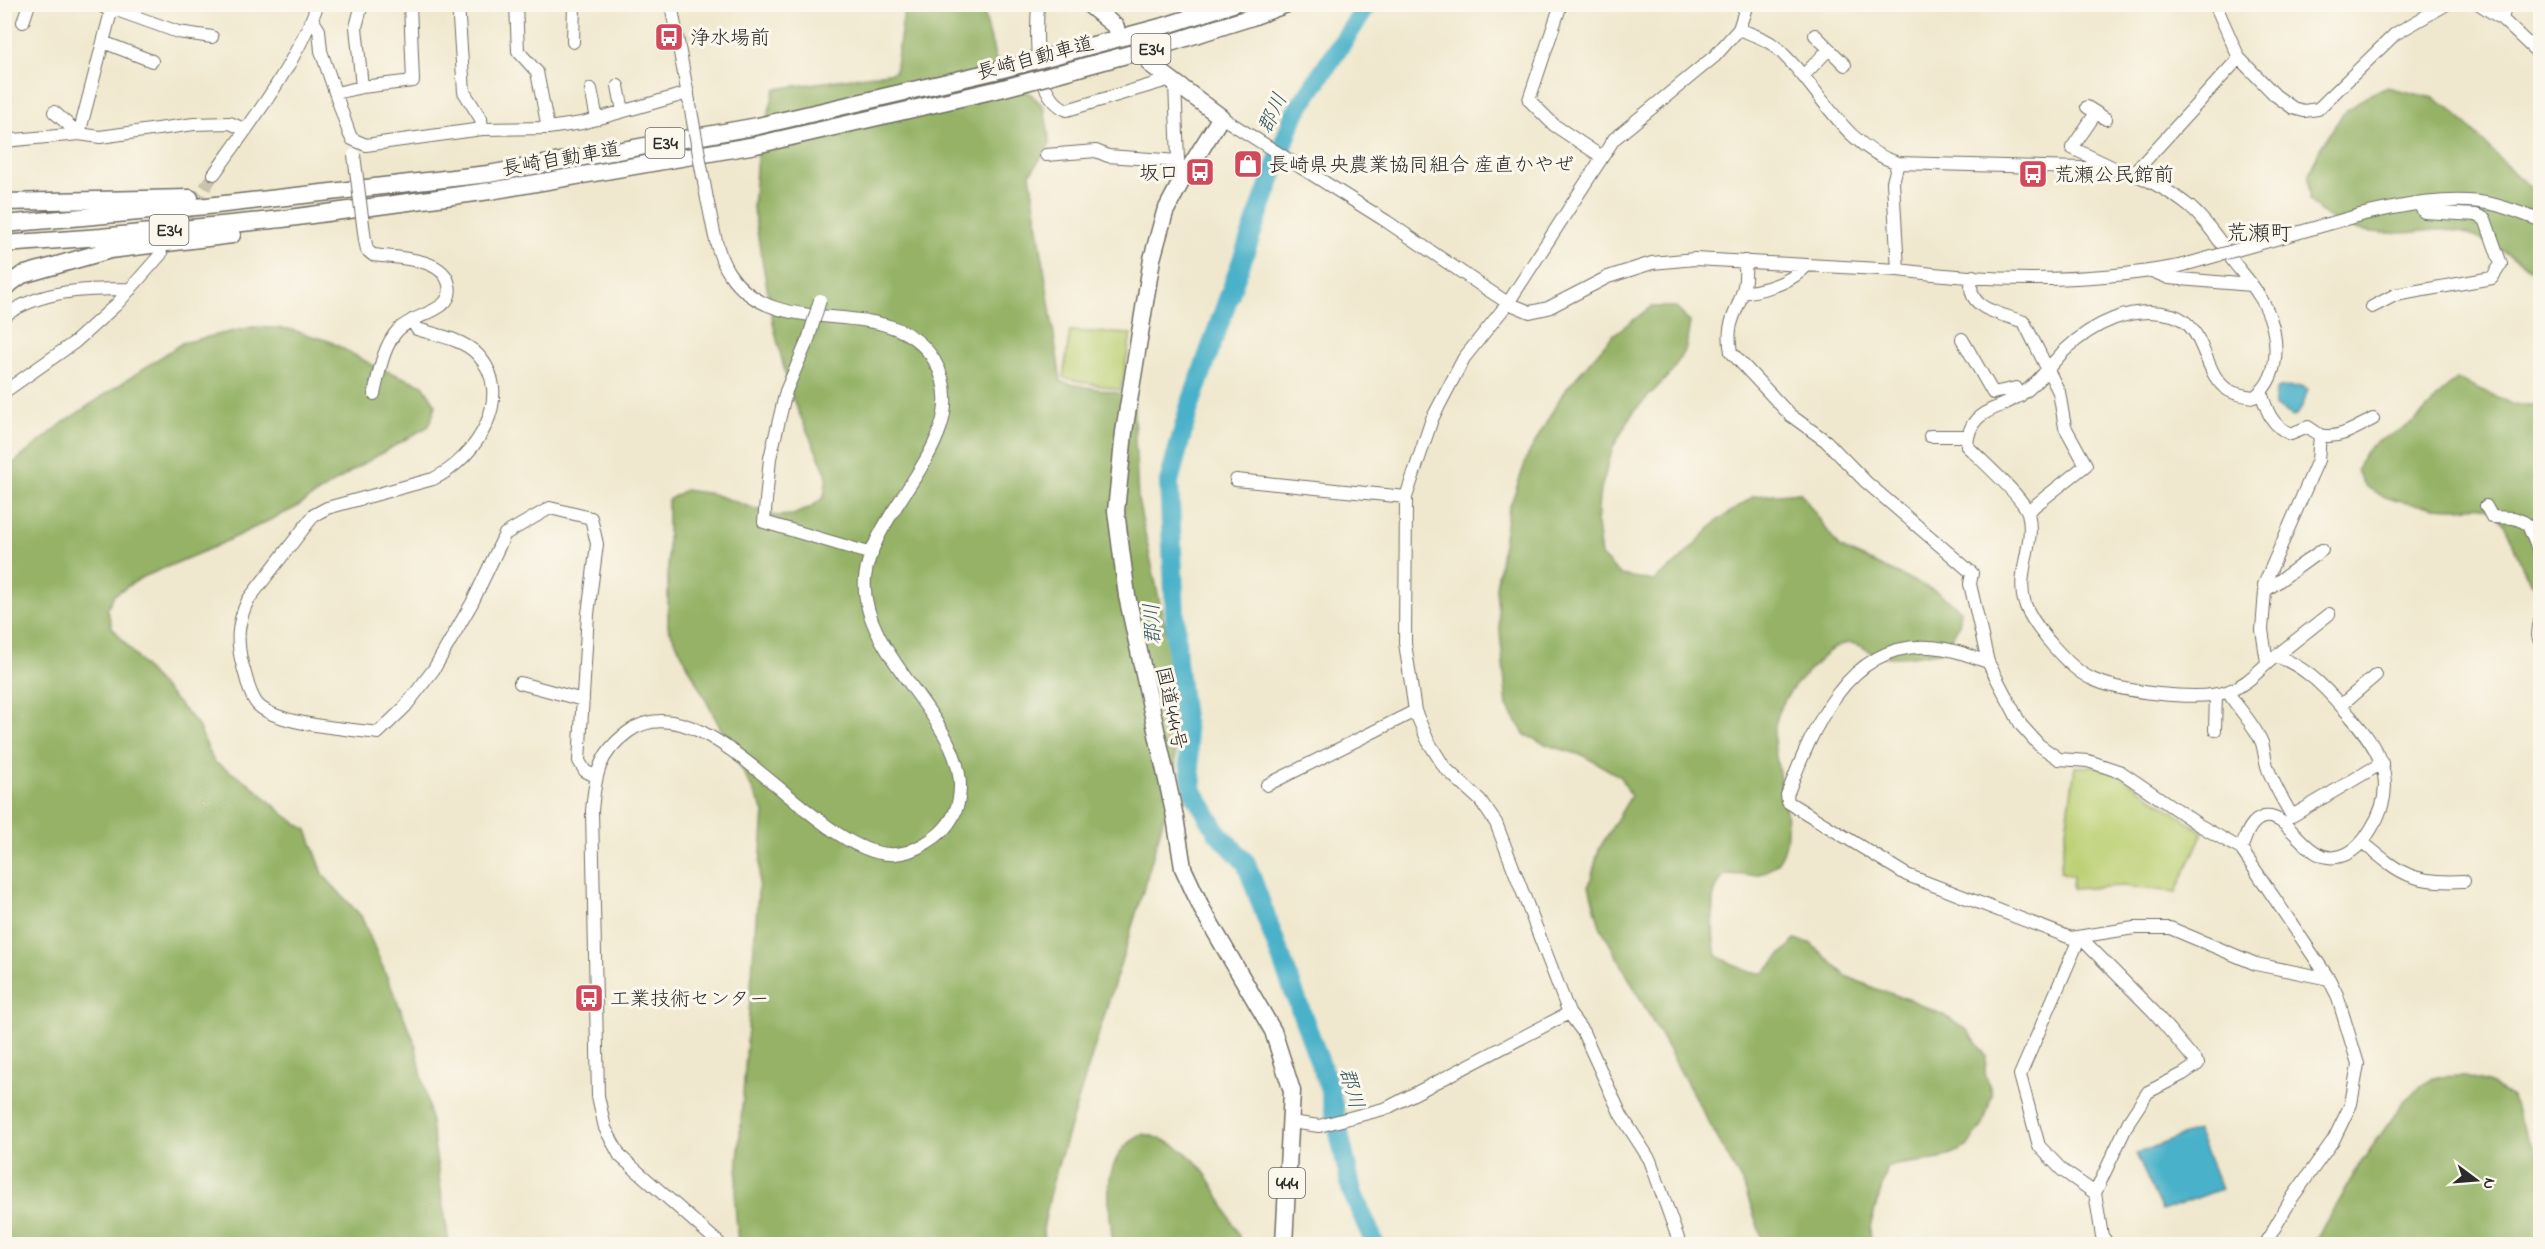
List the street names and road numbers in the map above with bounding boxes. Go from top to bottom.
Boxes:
street label: 長崎自動車道 [974,30,1097,89]
road number: E34 [1132,34,1170,64]
road number: E34 [646,128,684,158]
street label: 長崎自動車道 [500,136,623,185]
road number: E34 [150,215,188,245]
street label: 国道444号 [1147,664,1193,753]
road number: 444 [1269,1168,1305,1198]

